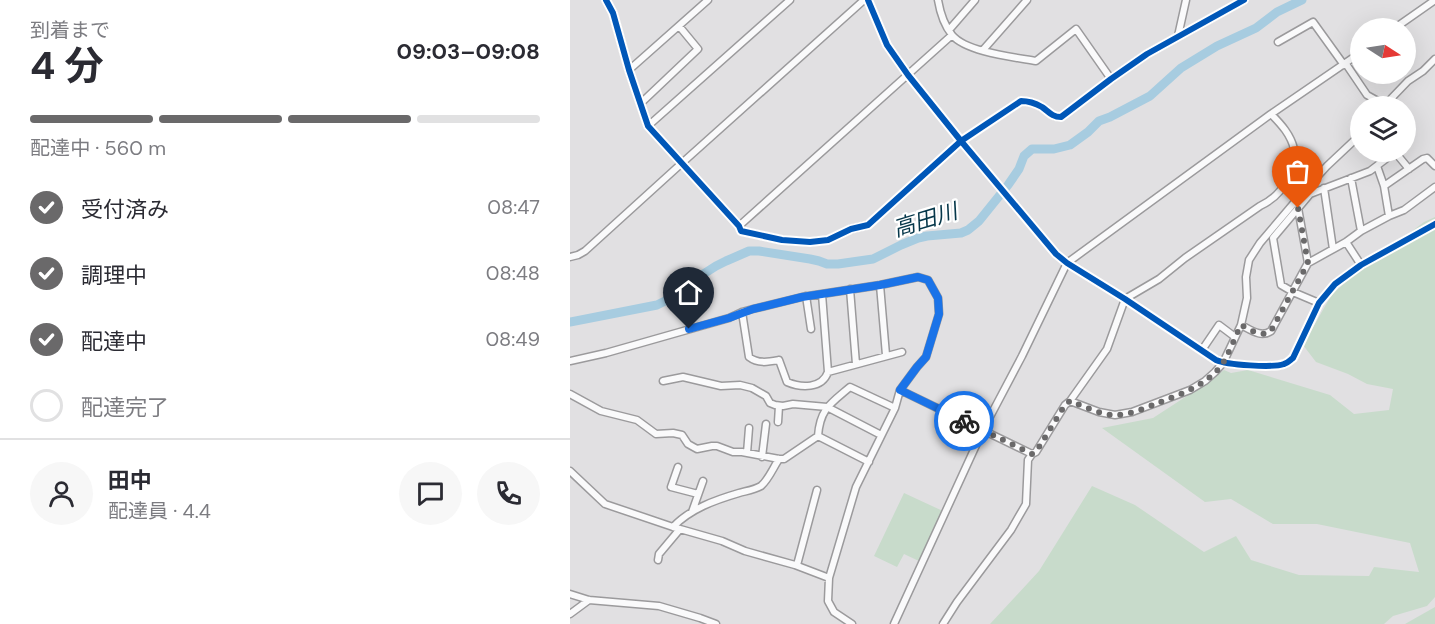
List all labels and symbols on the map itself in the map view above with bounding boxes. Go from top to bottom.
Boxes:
north arrow [1350,18,1416,84]
pin [1272,146,1323,208]
water label: 高田川 [889,196,963,244]
pin [663,267,714,329]
courier [934,391,994,451]

